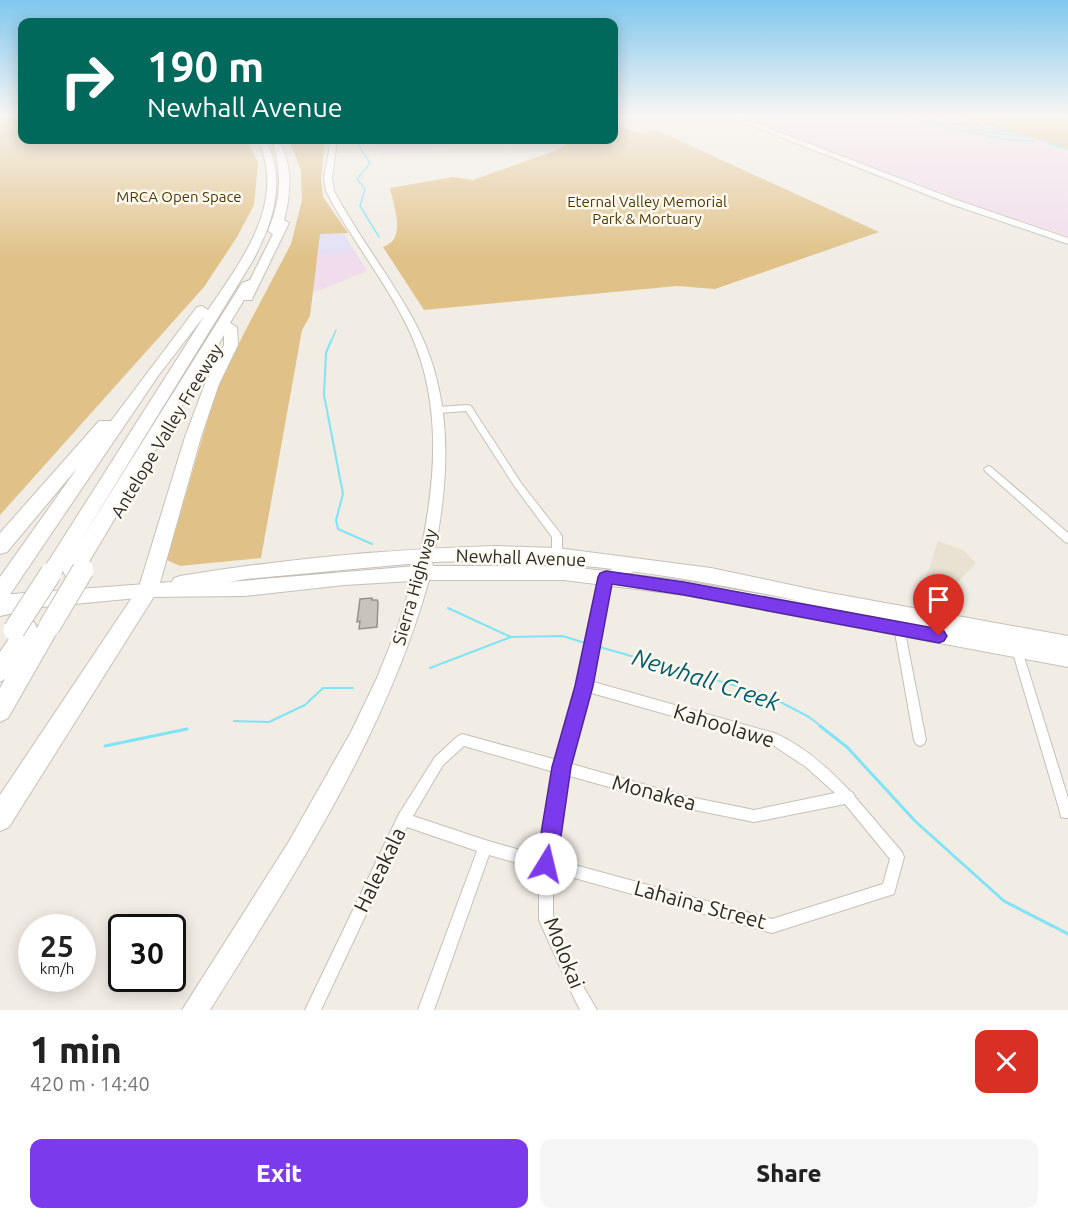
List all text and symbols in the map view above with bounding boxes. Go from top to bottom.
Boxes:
icon: right [48,42,126,120]
text: 190 m [147,43,264,90]
text: Newhall Avenue [147,92,343,122]
park label: MRCA Open Space [116,188,242,205]
park label: Eternal Valley Memorial Park & Mortuary [567,193,727,227]
street label: Antelope Valley Freeway [106,340,226,521]
street label: Sierra Highway [388,526,440,647]
street label: Newhall Avenue [455,545,587,569]
pin [913,574,964,636]
icon: arrive [922,583,955,616]
water label: Newhall Creek [629,643,784,716]
street label: Kahoolawe [671,698,778,752]
street label: Monakea [610,769,699,815]
street label: Haleakala [348,823,410,916]
position arrow [514,832,578,896]
street label: Lahaina Street [632,875,769,933]
street label: Molokai [540,913,590,992]
speed limit sign: 30 [108,914,186,992]
text: 25 [40,929,74,963]
text: km/h [40,960,74,977]
text: 1 min [30,1029,122,1070]
button: close [975,1030,1038,1093]
text: 420 m · 14:40 [30,1072,150,1095]
button: Exit [30,1139,528,1208]
button: Share [540,1139,1038,1208]

